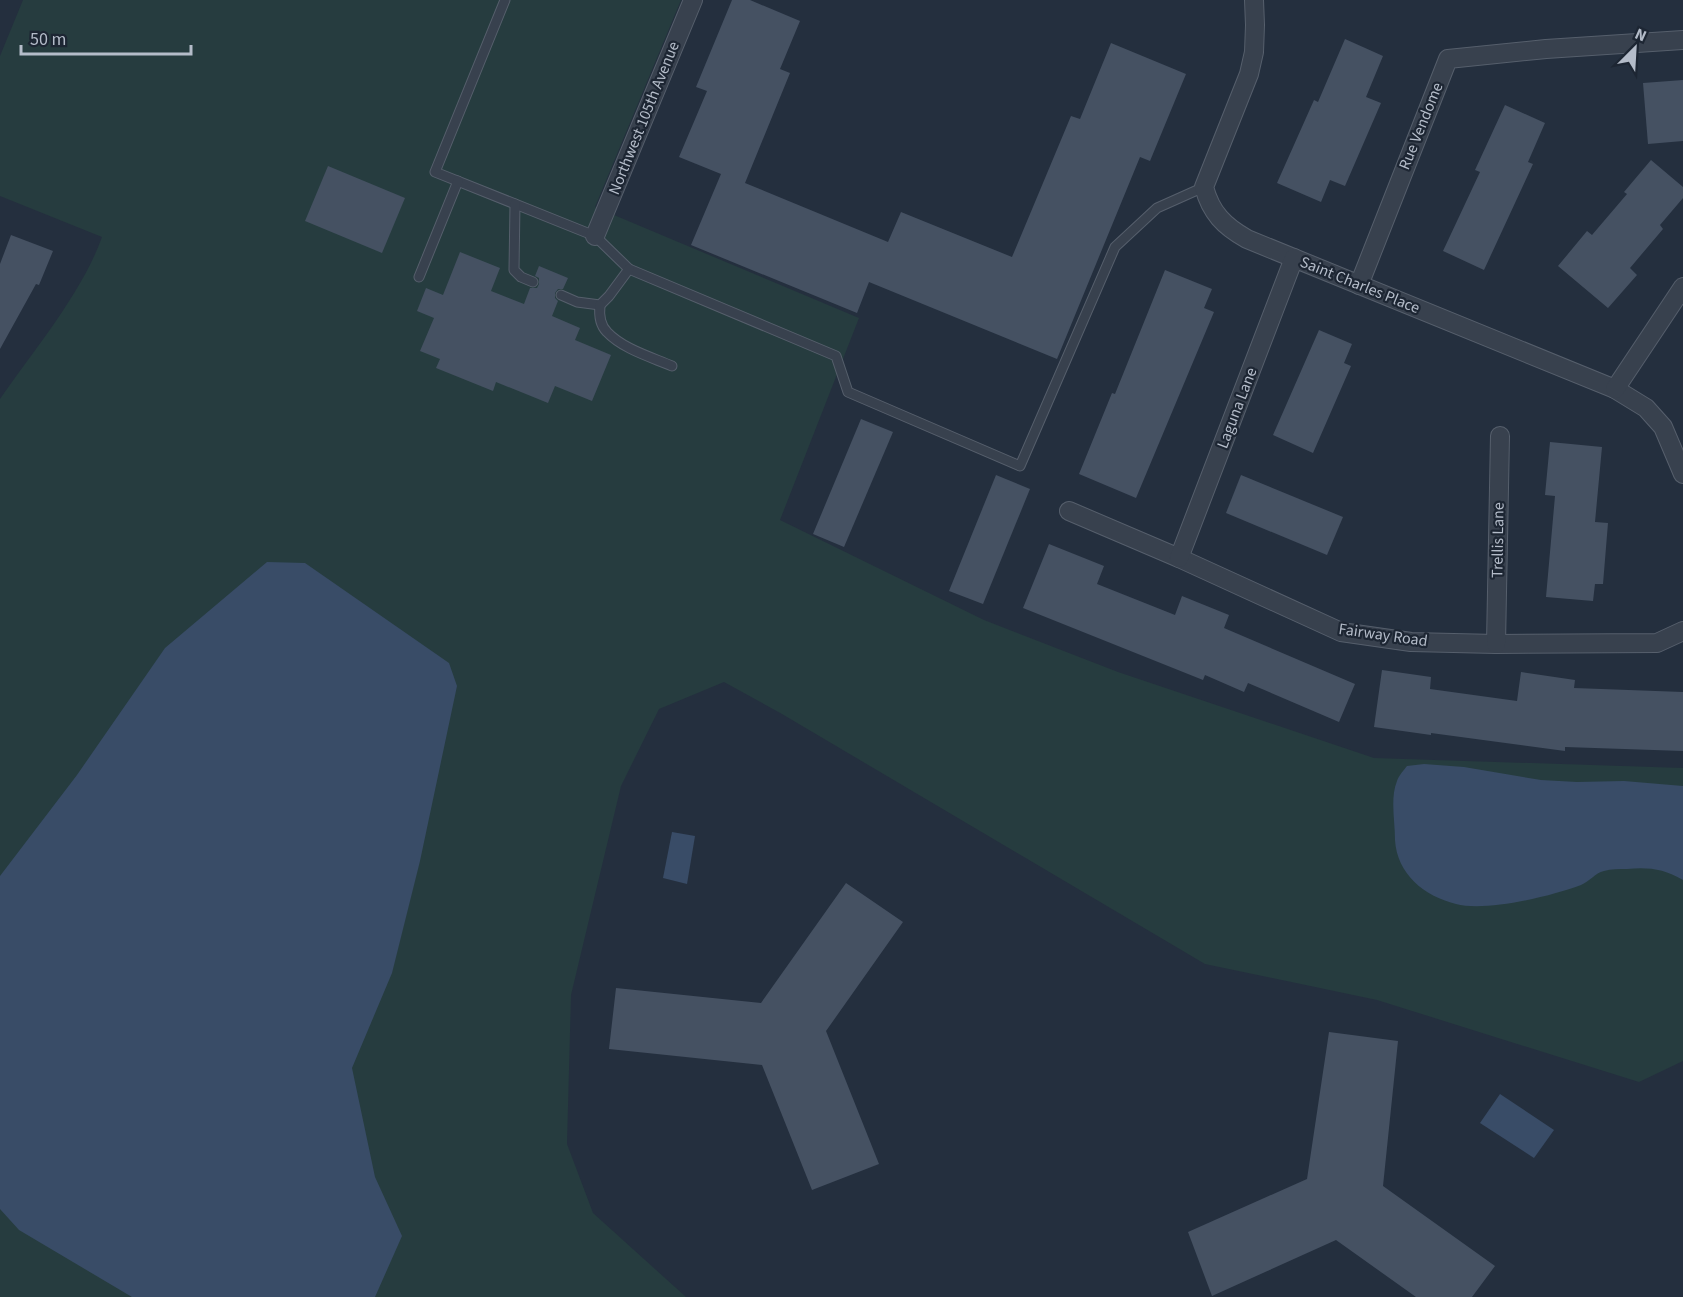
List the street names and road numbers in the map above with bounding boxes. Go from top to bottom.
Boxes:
street label: Northwest 105th Avenue [603,38,685,198]
street label: Rue Vendome [1393,79,1449,173]
street label: Saint Charles Place [1297,251,1423,319]
street label: Laguna Lane [1211,364,1263,452]
street label: Trellis Lane [1486,502,1510,578]
street label: Fairway Road [1337,618,1429,652]

